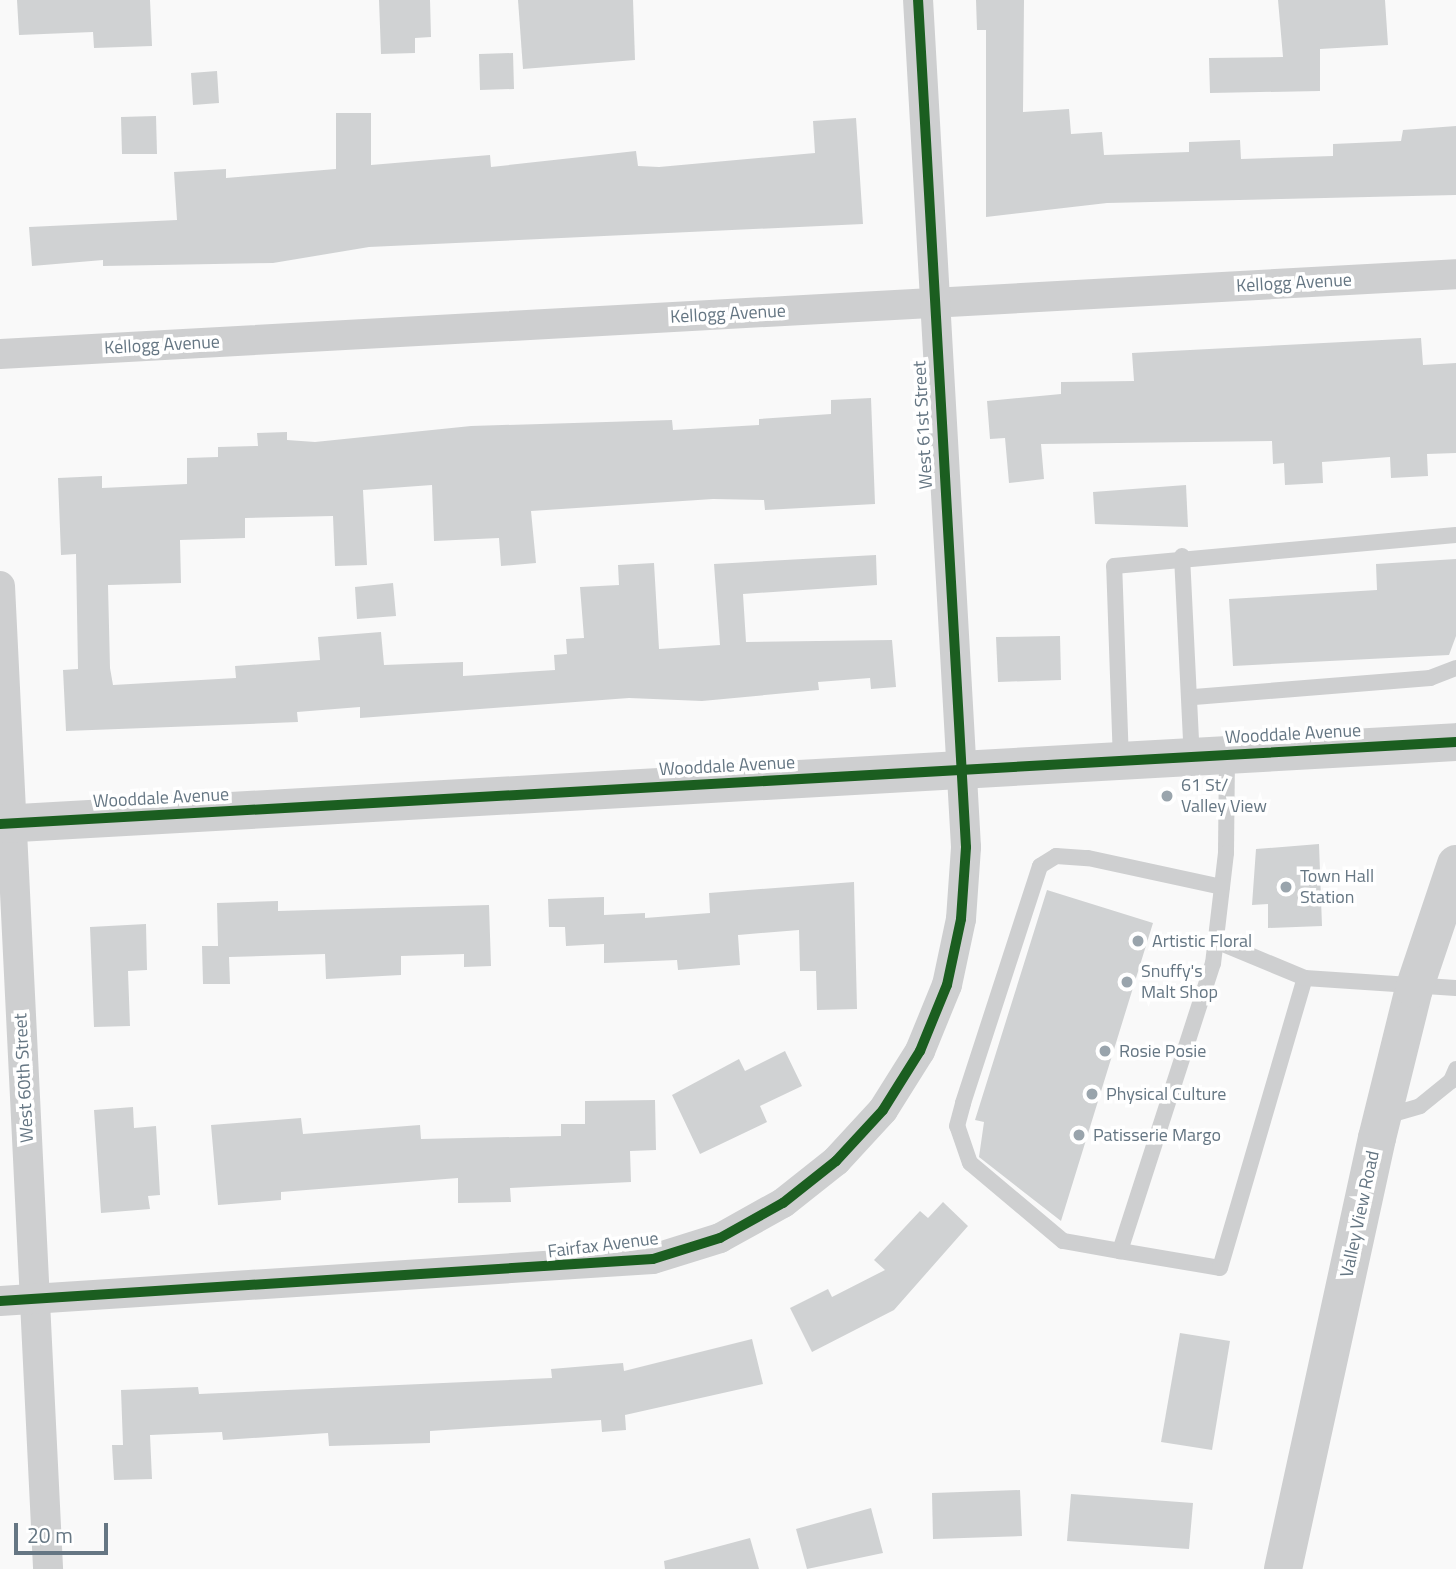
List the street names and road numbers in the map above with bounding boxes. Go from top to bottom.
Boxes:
street label: Kellogg Avenue [1236,269,1352,297]
street label: Kellogg Avenue [670,300,786,328]
street label: Kellogg Avenue [104,331,220,359]
street label: West 61st Street [909,360,937,490]
street label: Wooddale Avenue [1224,720,1362,748]
street label: Wooddale Avenue [658,752,796,780]
street label: Wooddale Avenue [92,784,230,812]
street label: West 60th Street [10,1013,38,1143]
street label: Valley View Road [1336,1149,1384,1279]
street label: Fairfax Avenue [546,1227,660,1263]

